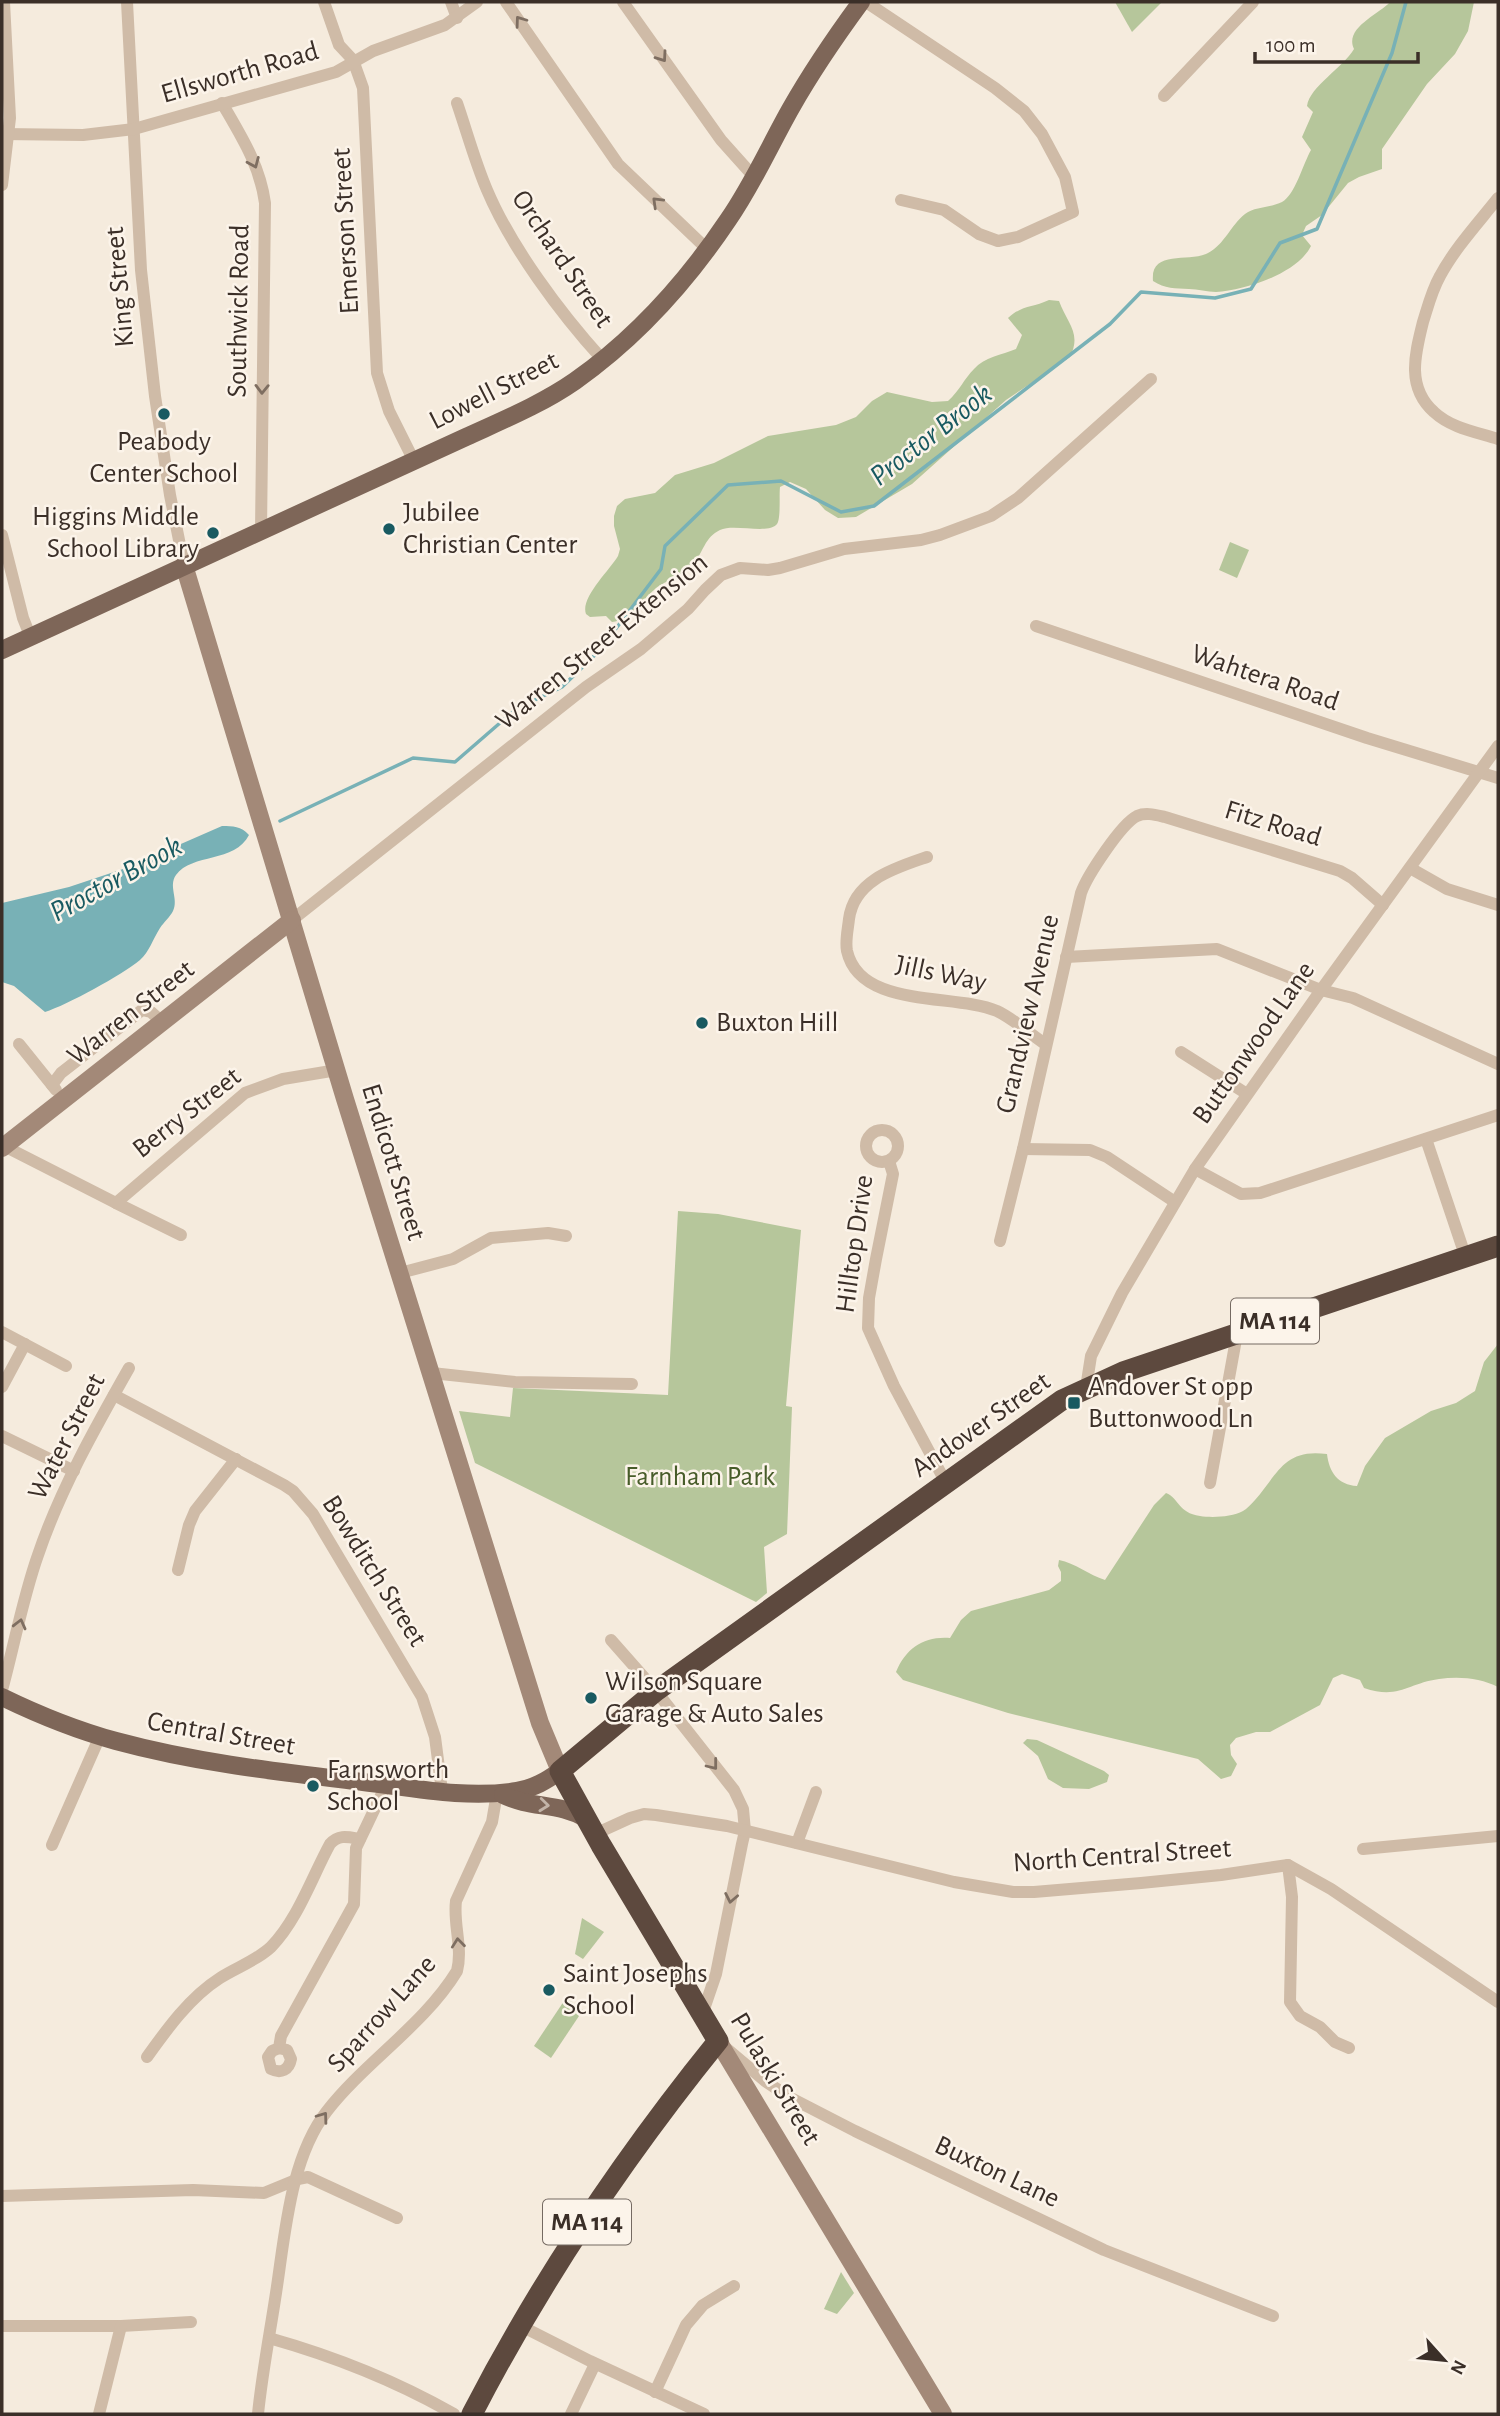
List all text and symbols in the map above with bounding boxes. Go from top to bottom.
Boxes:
one-way arrow [516,16,529,29]
scale bar [1255,21,1418,65]
text: 100 m [1266,35,1316,56]
street label: Ellsworth Road [158,37,322,109]
one-way arrow [654,49,666,62]
street label: Emerson Street [328,147,364,315]
one-way arrow [246,156,260,168]
street label: Orchard Street [506,185,618,333]
one-way arrow [652,198,665,210]
street label: Southwick Road [223,224,255,398]
street label: King Street [101,226,139,348]
street label: Lowell Street [425,347,563,435]
water label: Proctor Brook [864,378,998,492]
one-way arrow [254,384,270,395]
marker: Peabody Center School [156,406,172,422]
place label: Peabody Center School [90,428,238,488]
place label: Jubilee Christian Center [403,499,577,559]
place label: Higgins Middle School Library [32,503,199,563]
marker: Jubilee Christian Center [381,521,397,537]
marker: Higgins Middle School Library [205,525,221,541]
street label: Warren Street Extension [491,548,713,736]
street label: Wahtera Road [1187,640,1343,716]
street label: Fitz Road [1221,796,1325,852]
water label: Proctor Brook [45,830,187,927]
street label: Grandview Avenue [991,912,1065,1116]
street label: Jills Way [893,951,989,997]
street label: Warren Street [62,955,200,1071]
street label: Buttonwood Lane [1188,957,1320,1129]
place label: Buxton Hill [716,1009,838,1037]
marker: Buxton Hill [694,1015,710,1031]
street label: Berry Street [128,1062,246,1164]
street label: Endicott Street [356,1081,430,1244]
street label: Hilltop Drive [831,1173,879,1315]
road number: MA 114 [1231,1298,1319,1344]
street label: Andover Street [907,1367,1055,1483]
street label: Water Street [23,1369,111,1505]
place label: Andover St opp Buttonwood Ln [1088,1373,1253,1433]
marker: Andover St opp Buttonwood Ln [1066,1395,1082,1411]
park label: Farnham Park [625,1463,775,1491]
street label: Bowditch Street [316,1491,432,1652]
one-way arrow [12,1618,26,1630]
place label: Wilson Square Garage & Auto Sales [605,1668,824,1728]
marker: Wilson Square Garage & Auto Sales [583,1690,599,1706]
street label: Central Street [145,1707,297,1761]
place label: Farnsworth School [327,1756,449,1816]
one-way arrow [704,1757,717,1769]
marker: Farnsworth School [305,1778,321,1794]
one-way arrow [538,1798,549,1813]
street label: North Central Street [1012,1834,1232,1878]
one-way arrow [725,1892,740,1904]
one-way arrow [450,1937,465,1949]
street label: Sparrow Lane [323,1950,441,2078]
place label: Saint Josephs School [563,1960,708,2020]
marker: Saint Josephs School [541,1982,557,1998]
street label: Pulaski Street [725,2008,825,2150]
one-way arrow [315,2112,327,2125]
street label: Buxton Lane [930,2131,1064,2213]
road number: MA 114 [543,2200,631,2244]
north arrow [1409,2325,1479,2395]
text: N [1446,2357,1469,2377]

